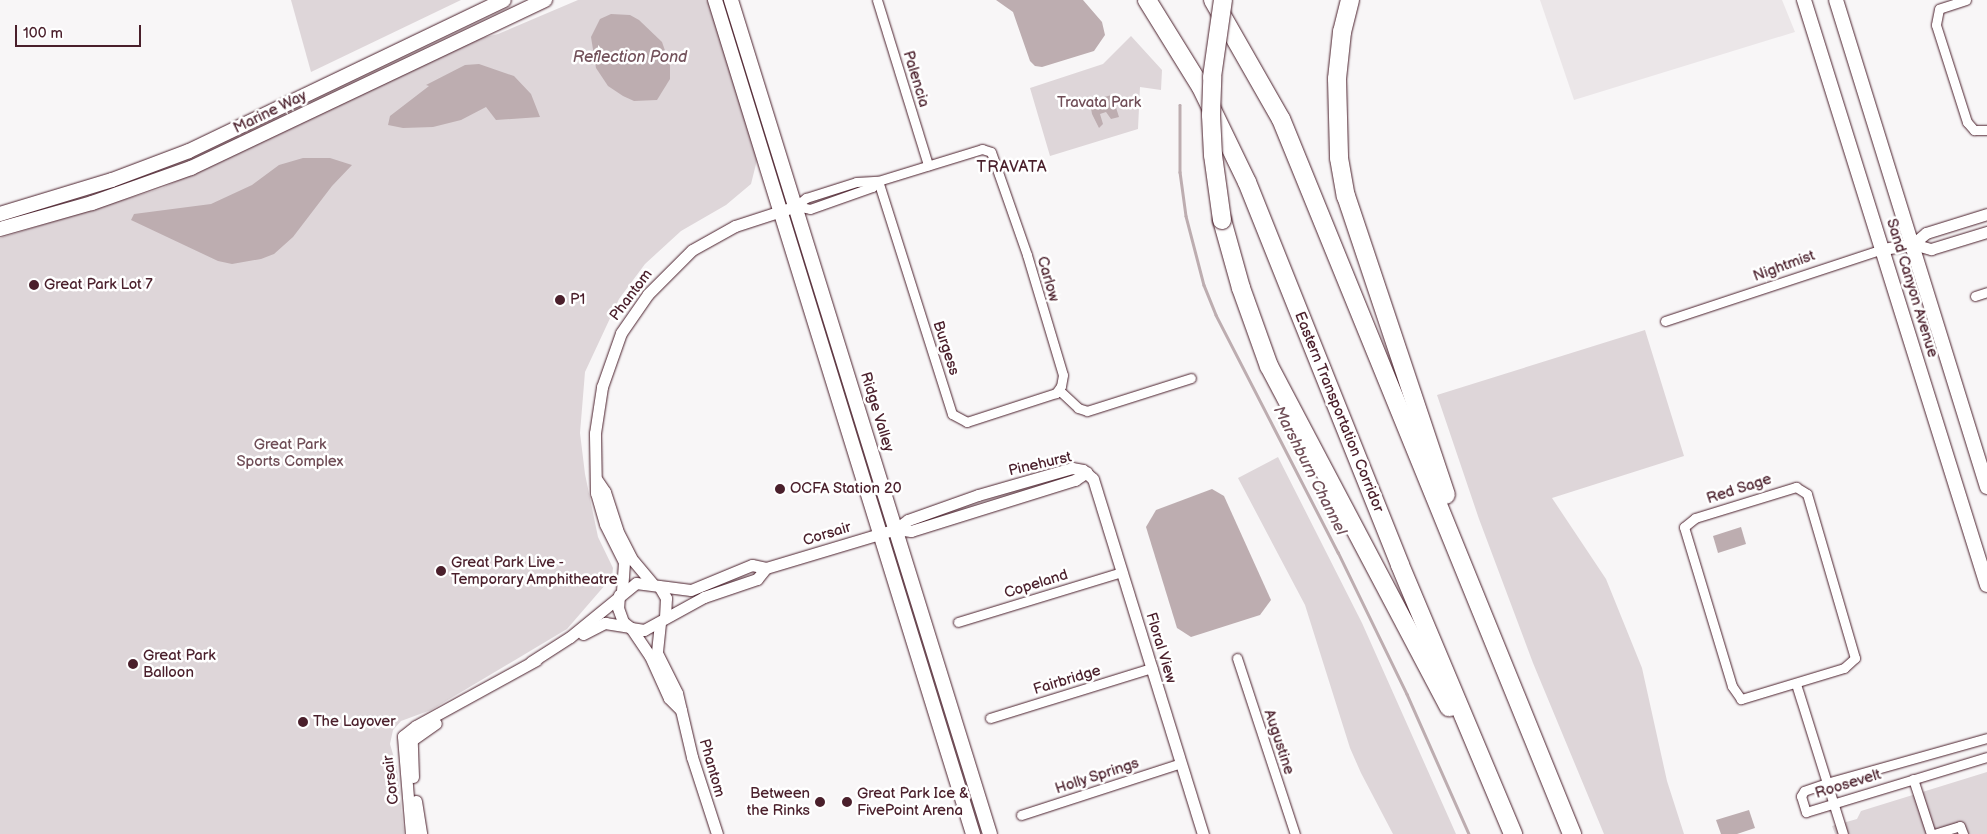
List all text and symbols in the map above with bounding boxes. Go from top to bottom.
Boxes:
scale bar [18,15,144,47]
text: 100 m [23,24,63,43]
water label: Reflection Pond [573,48,687,68]
street label: Palencia [899,49,933,109]
street label: Marine Way [230,86,310,138]
park label: Travata Park [1057,94,1141,112]
district label: TRAVATA [976,158,1048,178]
street label: Sand Canyon Avenue [1882,217,1942,359]
street label: Nightmist [1751,247,1817,285]
street label: Carlow [1033,254,1063,304]
street label: Phantom [606,266,656,324]
place label: Great Park Lot 7 [44,276,153,294]
marker: Great Park Lot 7 [28,279,40,291]
place label: P1 [570,291,585,309]
marker: P1 [554,294,566,306]
street label: Eastern Transportation Corridor [1290,309,1388,515]
street label: Burgess [929,319,963,377]
street label: Ridge Valley [856,370,898,454]
water label: Marshburn Channel [1268,403,1350,539]
park label: Great Park Sports Complex [236,435,344,470]
street label: Pinehurst [1007,448,1073,480]
street label: Red Sage [1704,470,1774,508]
place label: OCFA Station 20 [790,480,902,498]
marker: OCFA Station 20 [774,483,786,495]
street label: Corsair [801,518,853,550]
place label: Great Park Live - Temporary Amphitheatre [451,553,619,588]
marker: Great Park Live - Temporary Amphitheatre [435,565,447,577]
street label: Copeland [1002,566,1070,602]
street label: Floral View [1142,610,1180,686]
place label: Great Park Balloon [143,646,215,681]
marker: Great Park Balloon [127,658,139,670]
street label: Fairbridge [1031,661,1103,699]
street label: Augustine [1260,707,1298,777]
place label: The Layover [313,713,396,731]
marker: The Layover [297,716,309,728]
street label: Phantom [695,737,729,799]
street label: Corsair [379,754,403,806]
street label: Holly Springs [1052,754,1142,798]
street label: Roosevelt [1813,765,1883,803]
place label: Between the Rinks [747,784,810,819]
place label: Great Park Ice & FivePoint Arena [857,784,969,819]
marker: Between the Rinks [814,796,826,808]
marker: Great Park Ice & FivePoint Arena [841,796,853,808]

